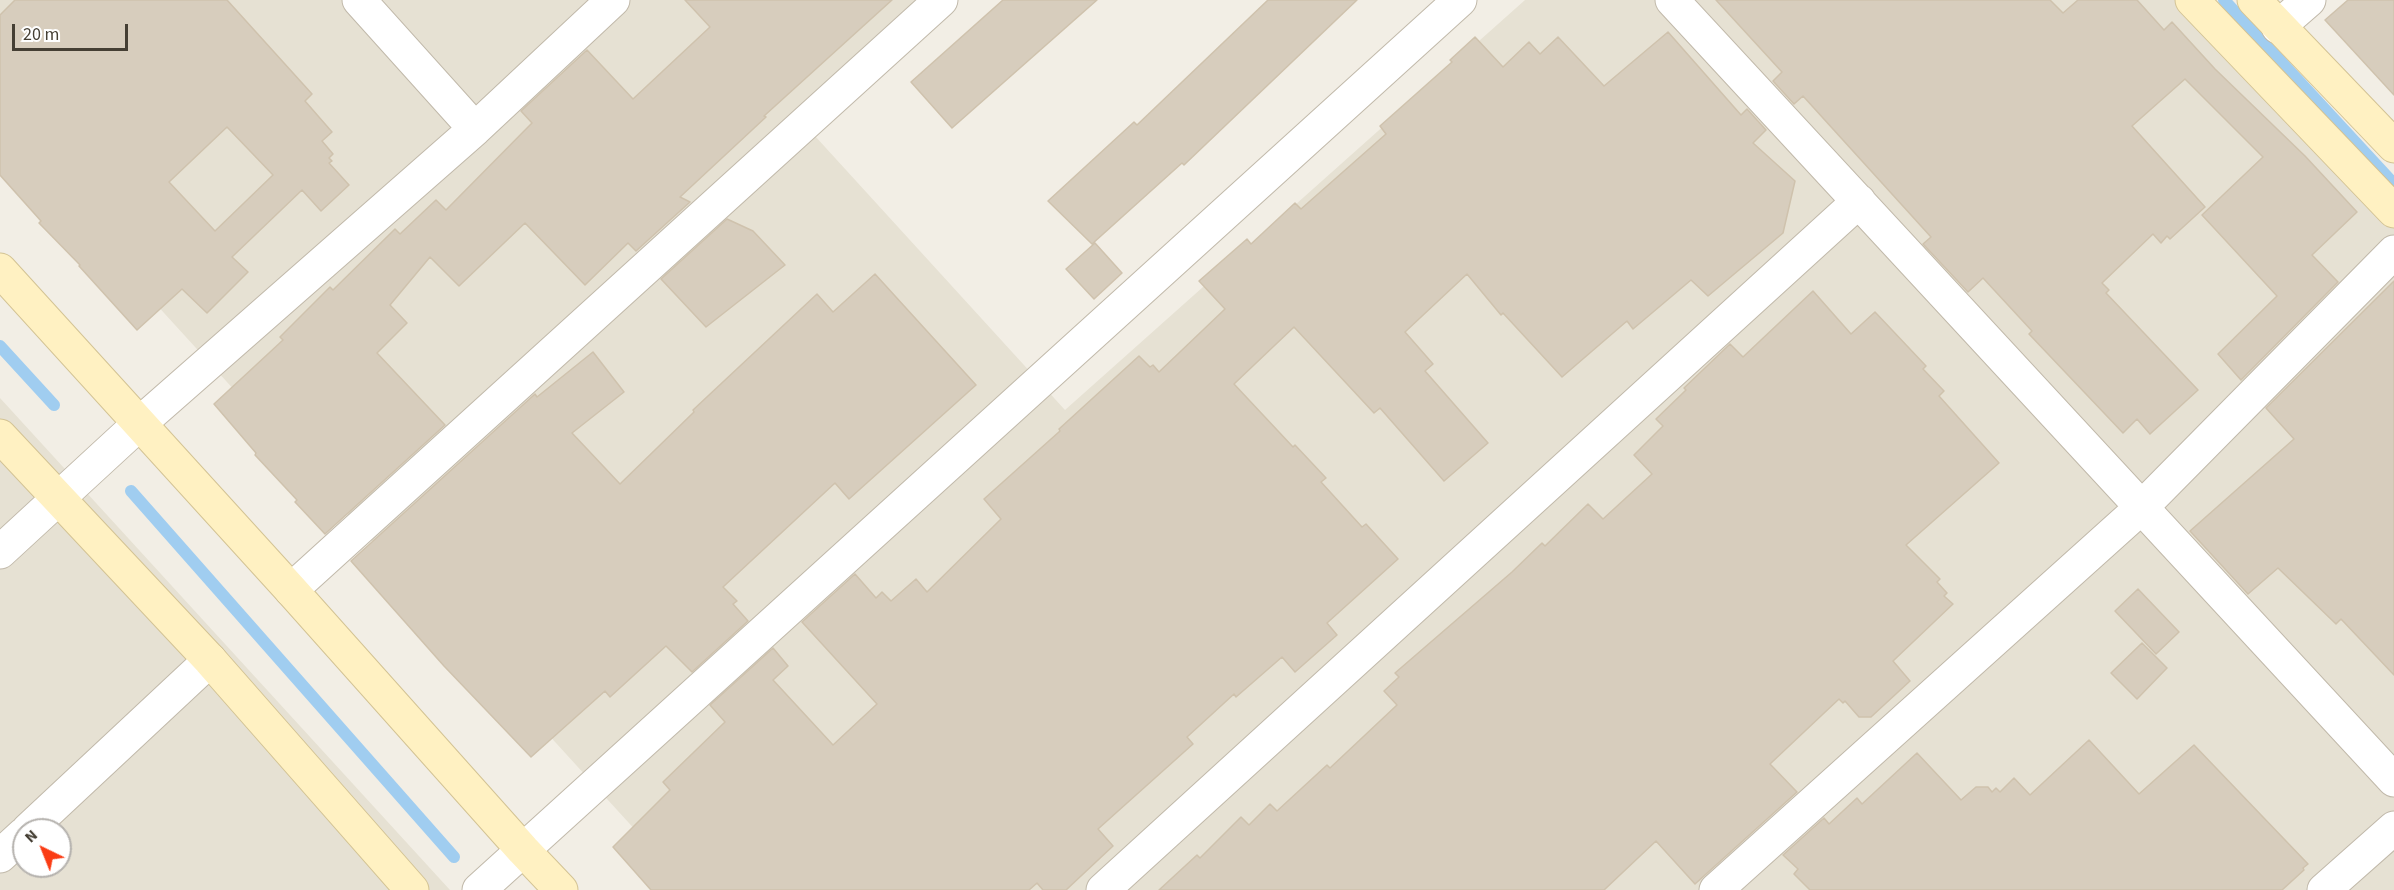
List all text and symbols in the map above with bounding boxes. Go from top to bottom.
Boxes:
scale bar [15,12,130,50]
text: 20 m [23,22,59,47]
north arrow [12,818,72,878]
text: N [20,825,42,848]

